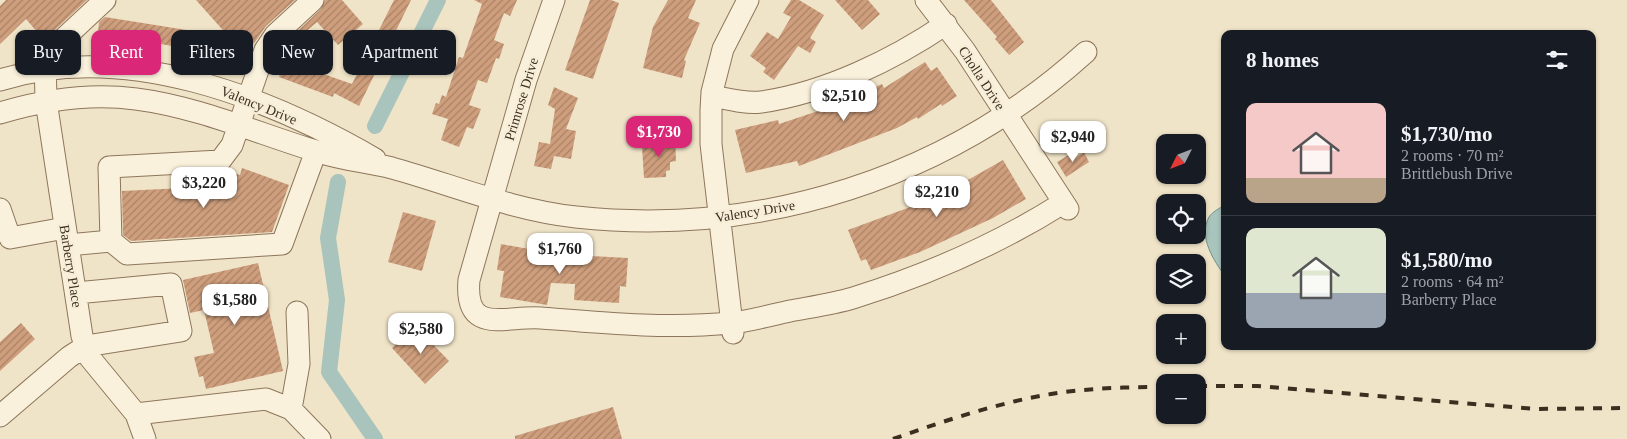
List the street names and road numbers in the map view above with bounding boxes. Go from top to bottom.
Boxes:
street label: Cholla Drive [955,44,1008,113]
street label: Primrose Drive [502,56,541,142]
street label: Valency Drive [219,83,299,127]
street label: Valency Drive [714,198,796,225]
street label: Barberry Place [57,224,84,309]

